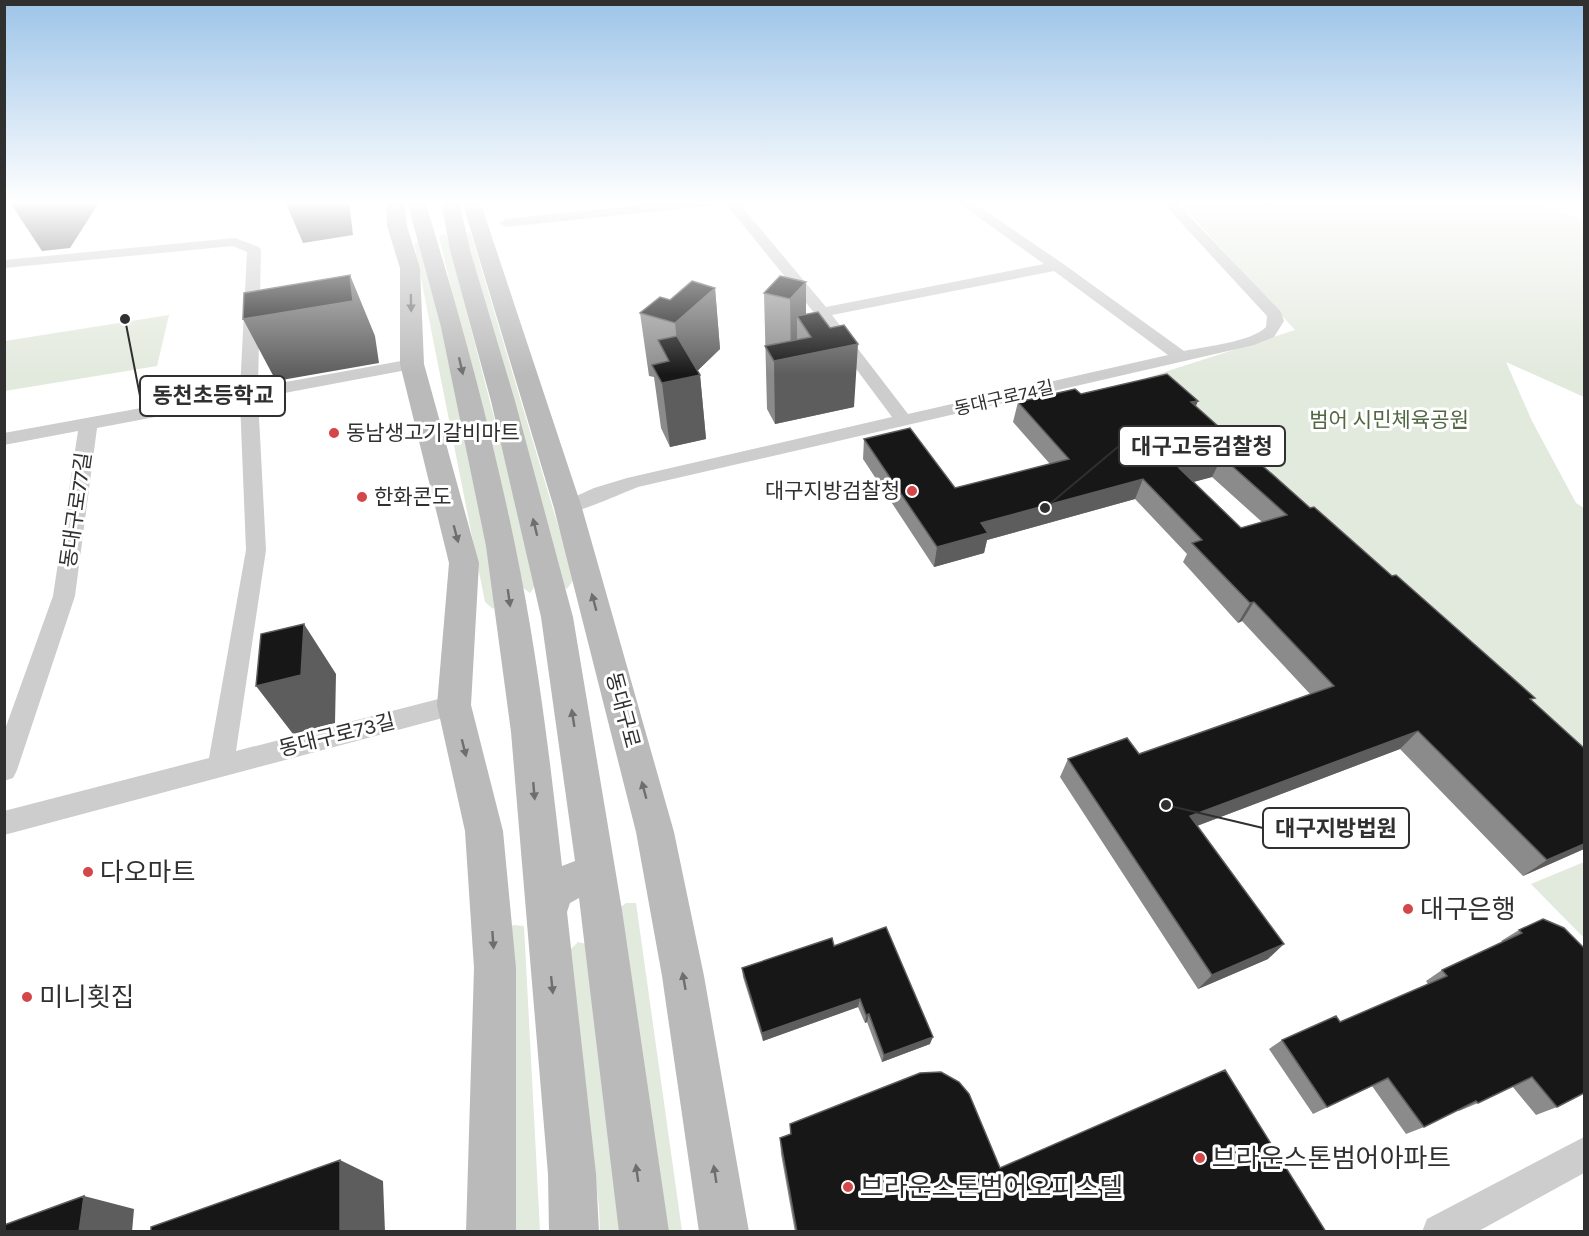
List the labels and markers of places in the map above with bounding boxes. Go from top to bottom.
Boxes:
callout: 동천초등학교 [140,376,285,416]
place label: 동남생고기갈비마트 [346,421,520,445]
marker: 동남생고기갈비마트 [327,426,341,440]
callout: 대구고등검찰청 [1119,426,1285,466]
place label: 대구지방검찰청 [765,479,900,503]
marker: 대구지방검찰청 [905,484,919,498]
place label: 한화콘도 [374,485,451,509]
marker: 한화콘도 [355,490,369,504]
callout: 대구지방법원 [1263,808,1409,848]
place label: 다오마트 [100,857,196,888]
marker: 다오마트 [81,865,95,879]
place label: 대구은행 [1420,894,1516,925]
marker: 대구은행 [1401,902,1415,916]
place label: 미니횟집 [39,982,135,1013]
marker: 미니횟집 [20,990,34,1004]
place label: 브라운스톤범어아파트 [1212,1143,1451,1174]
marker: 브라운스톤범어아파트 [1193,1151,1207,1165]
place label: 브라운스톤범어오피스텔 [860,1172,1123,1203]
marker: 브라운스톤범어오피스텔 [841,1180,855,1194]

